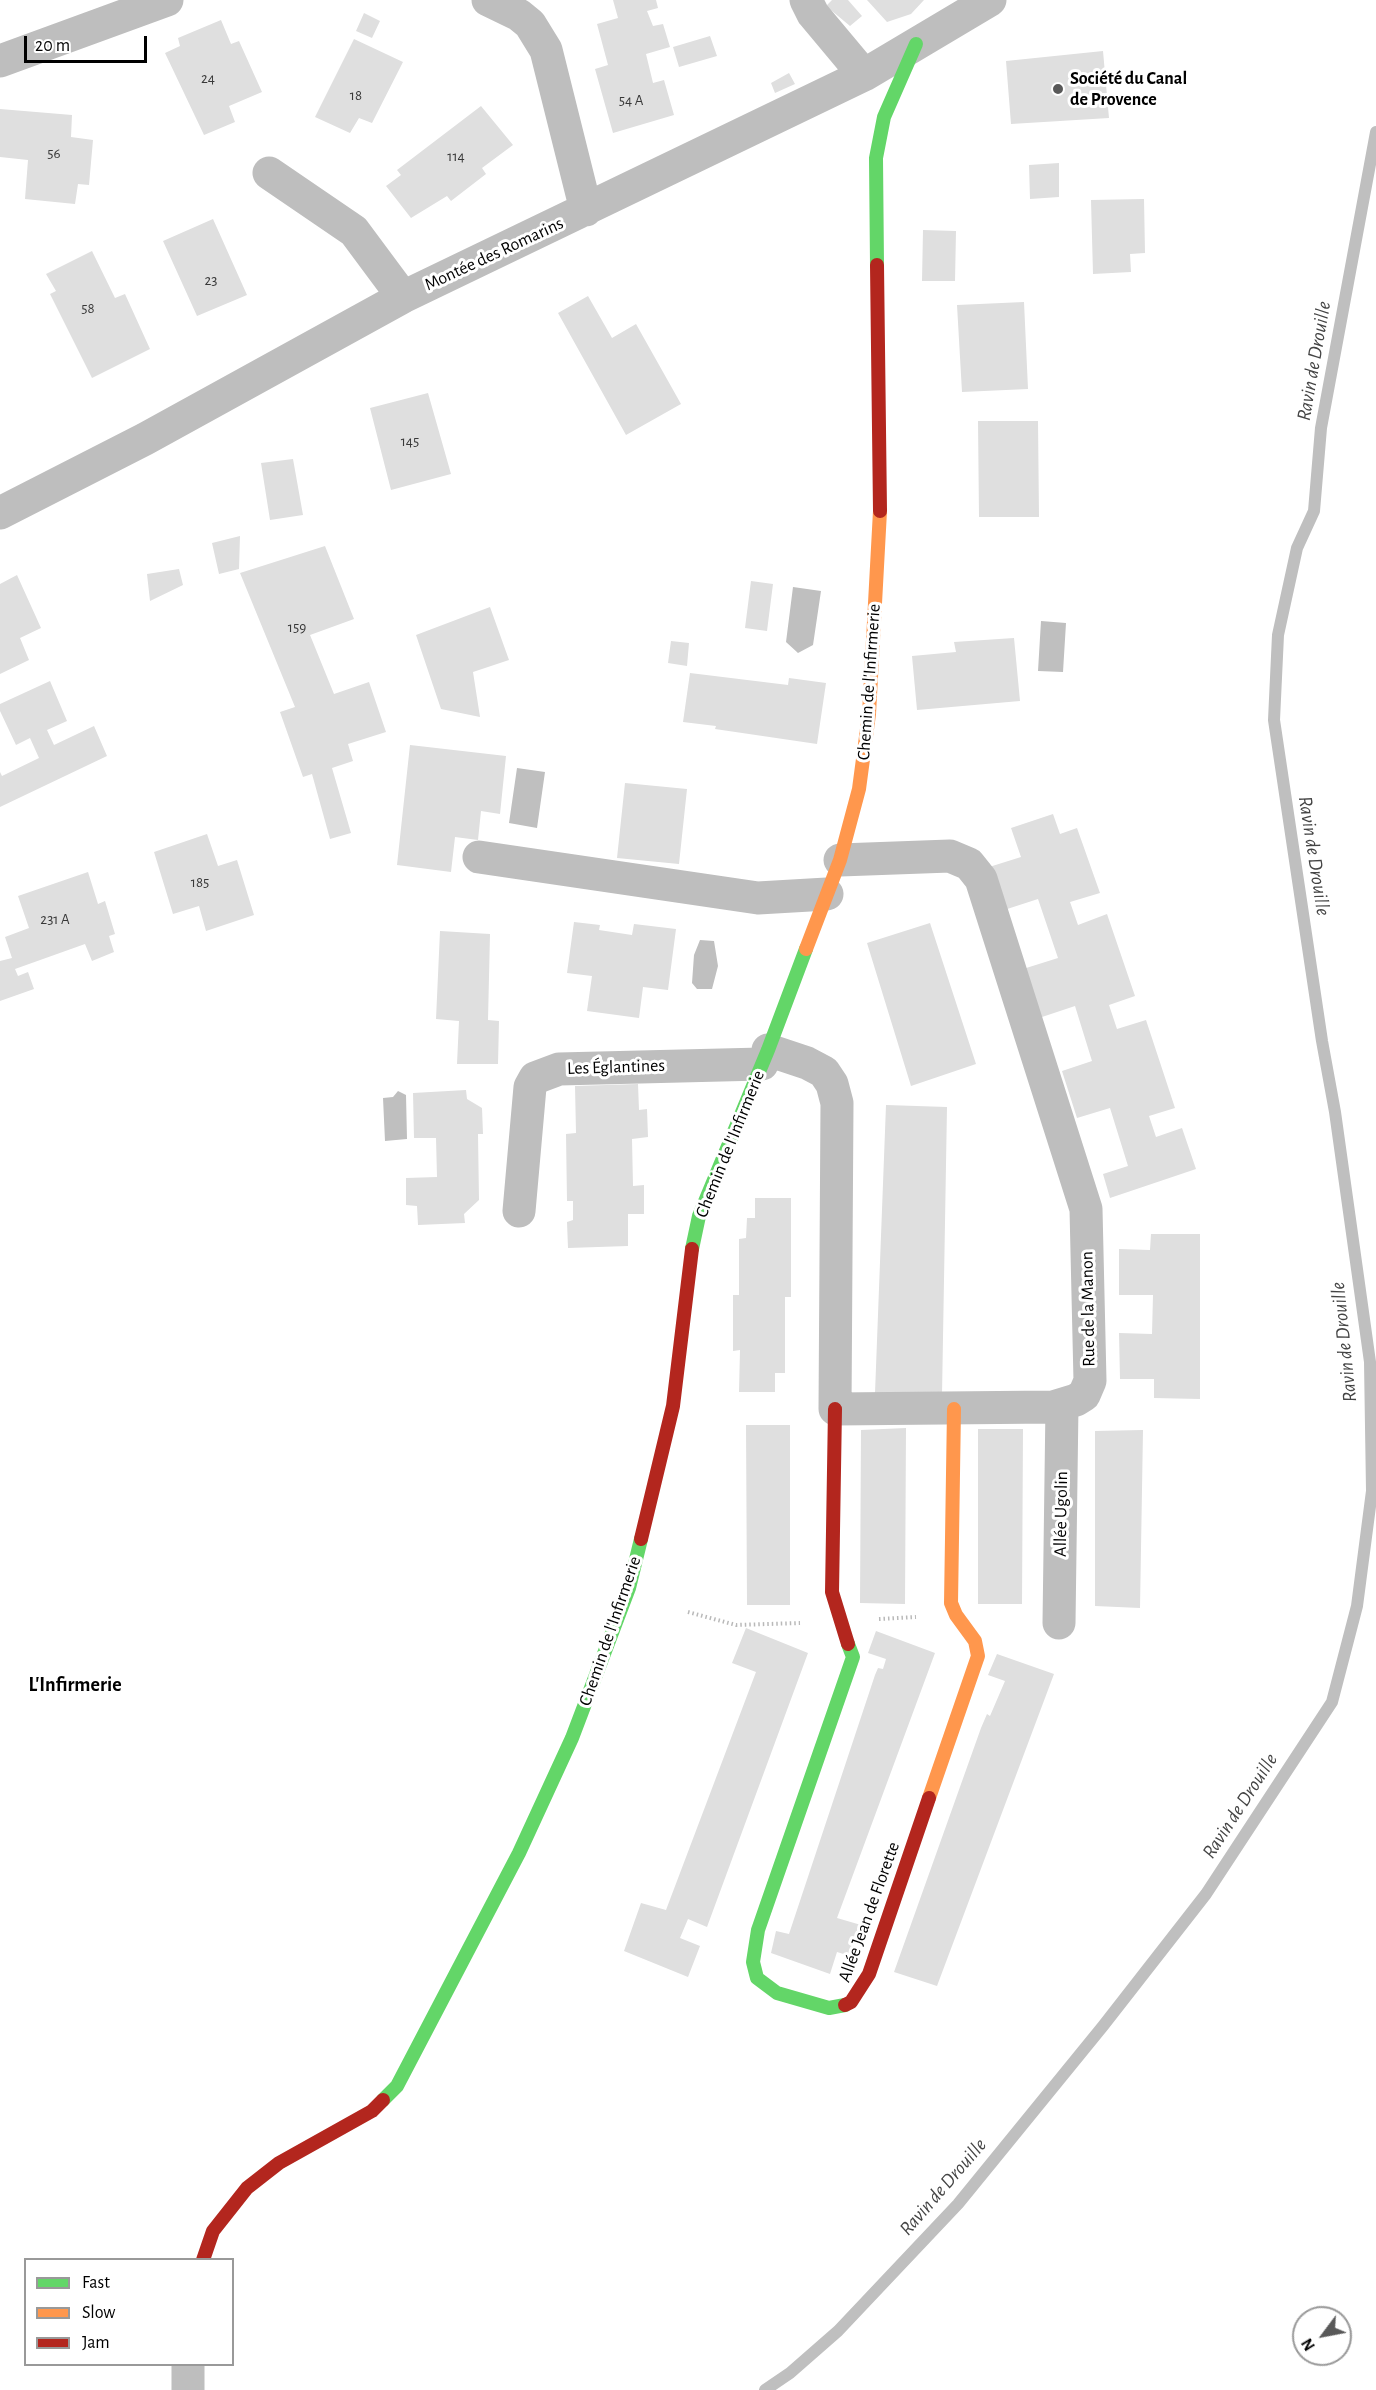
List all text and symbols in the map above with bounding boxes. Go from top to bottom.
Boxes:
scale bar [27,24,150,62]
text: 20 m [35,37,70,55]
place label: Société du Canal de Provence [1070,68,1187,110]
house number: 24 [201,69,215,87]
marker: Société du Canal de Provence [1051,82,1065,96]
house number: 18 [350,86,362,104]
house number: 54 A [619,91,643,109]
house number: 56 [47,144,61,162]
house number: 114 [447,147,465,165]
street label: Montée des Romarins [421,212,567,296]
house number: 23 [204,271,218,289]
house number: 58 [81,299,95,317]
water label: Ravin de Drouille [1292,299,1336,423]
house number: 145 [401,432,419,450]
street label: Chemin de l'Infirmerie [853,603,885,761]
house number: 159 [288,618,306,636]
water label: Ravin de Drouille [1293,795,1335,917]
house number: 185 [191,873,209,891]
house number: 231 A [40,910,70,928]
street label: Les Églantines [567,1054,665,1080]
street label: Chemin de l'Infirmerie [691,1067,769,1221]
street label: Rue de la Manon [1076,1251,1100,1367]
water label: Ravin de Drouille [1326,1281,1362,1403]
street label: Allée Ugolin [1049,1471,1073,1557]
street label: Chemin de l'Infirmerie [574,1553,646,1709]
district label: L'Infirmerie [28,1673,122,1697]
water label: Ravin de Drouille [1197,1749,1283,1863]
street label: Allée Jean de Florette [834,1839,904,1985]
water label: Ravin de Drouille [894,2134,992,2240]
legend [24,2258,234,2366]
text: Fast [82,2274,110,2292]
text: Slow [82,2304,115,2322]
north arrow [1292,2306,1352,2366]
text: Jam [82,2334,110,2352]
text: N [1299,2336,1318,2353]

